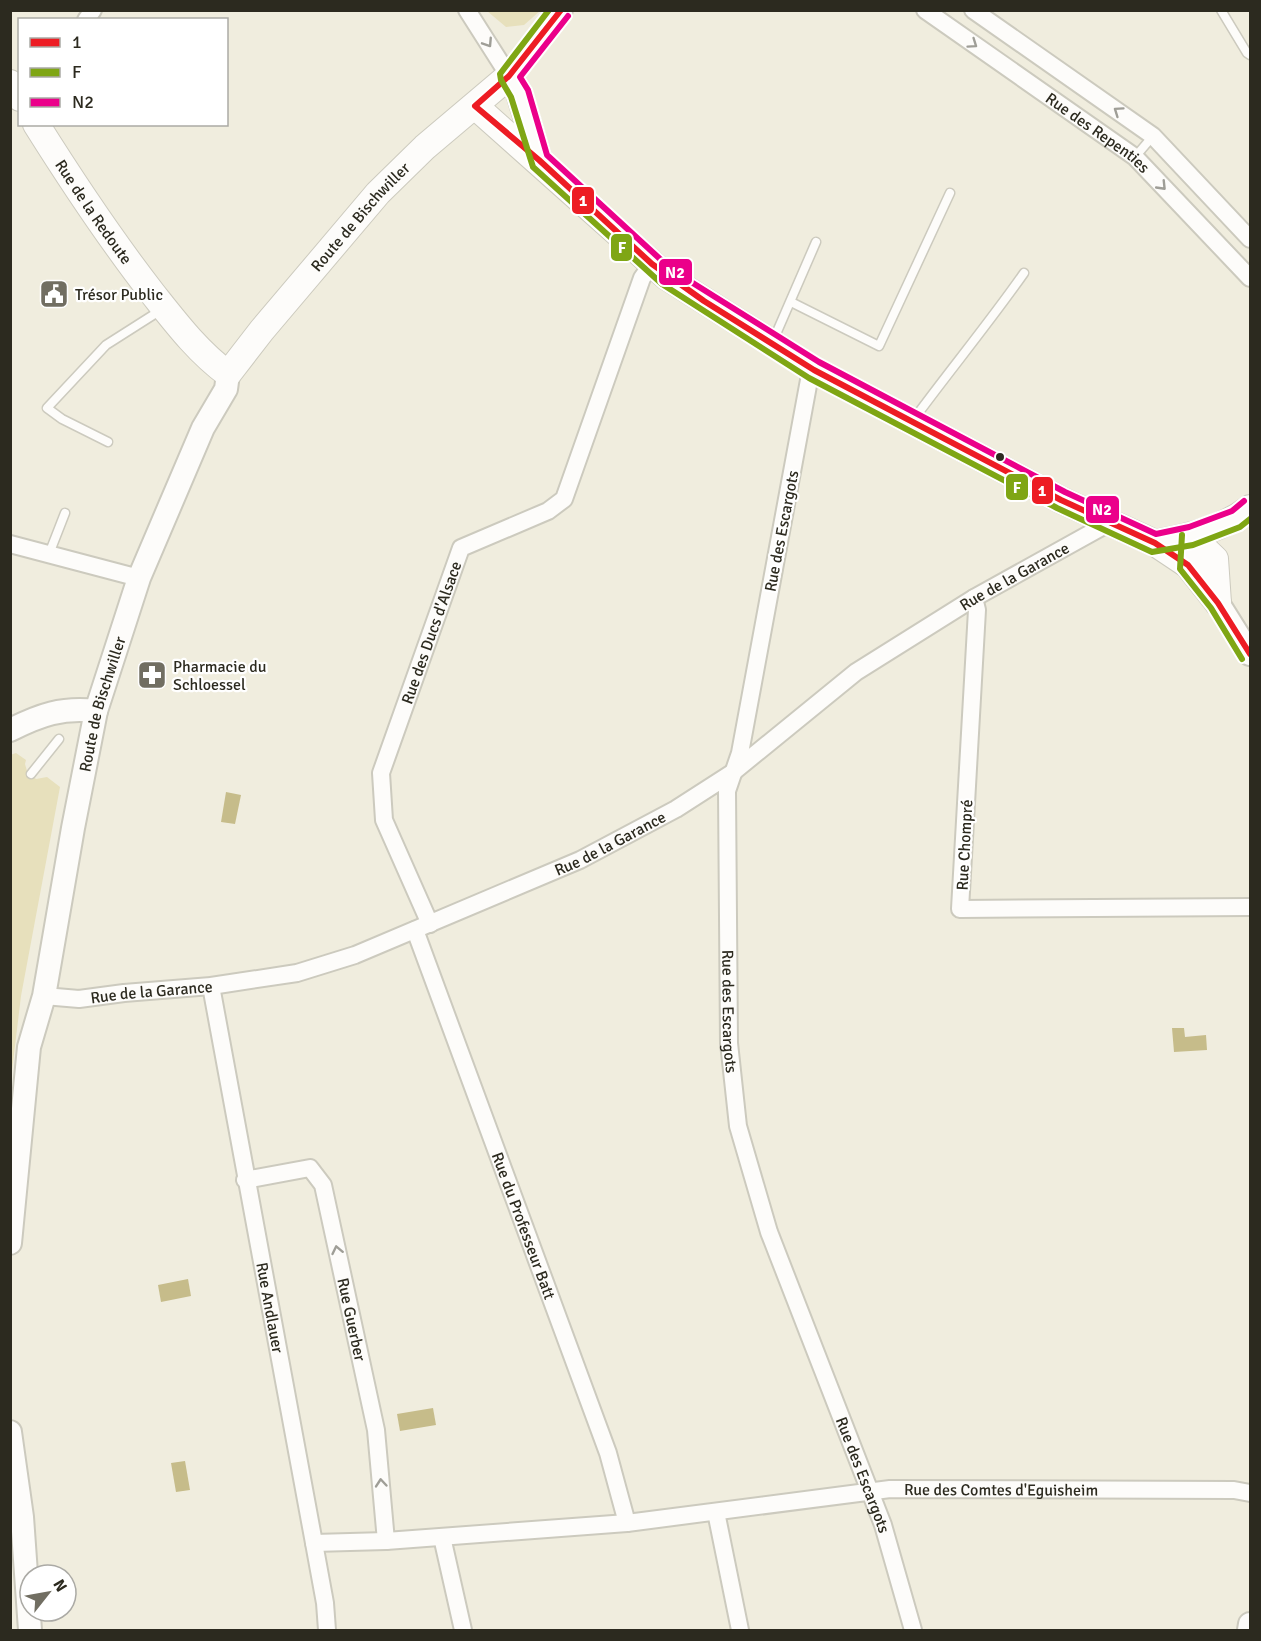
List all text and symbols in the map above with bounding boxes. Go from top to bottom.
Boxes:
legend [18,18,228,126]
text: 1 [72,31,82,53]
one-way arrow [481,37,492,48]
one-way arrow [967,37,978,48]
text: F [72,61,81,83]
street label: Rue des Repenties [1041,89,1154,177]
text: N2 [72,91,94,113]
one-way arrow [1114,107,1125,118]
street label: Rue de la Redoute [50,156,136,268]
street label: Route de Bischwiller [307,158,415,276]
one-way arrow [1155,178,1166,189]
line badge: 1 [571,186,595,215]
text: 1 [579,191,588,211]
line badge: F [610,233,633,262]
text: F [618,238,627,258]
line badge: N2 [658,258,693,286]
text: N2 [665,263,685,283]
public building icon: Trésor Public [38,278,70,310]
place label: Trésor Public [75,285,163,305]
unlabelled marker [994,451,1006,463]
street label: Rue des Escargots [760,469,804,594]
line badge: F [1005,473,1029,501]
line badge: 1 [1031,476,1054,505]
text: F [1013,478,1022,498]
text: 1 [1038,481,1047,501]
line badge: N2 [1085,495,1120,524]
text: N2 [1092,500,1112,520]
street label: Rue de la Garance [956,538,1073,616]
street label: Rue des Ducs d'Alsace [397,559,467,707]
street label: Route de Bischwiller [75,634,131,774]
place label: Pharmacie du Schloessel [173,657,266,695]
pharmacy icon: Pharmacie du Schloessel [136,659,168,691]
street label: Rue Chompré [953,799,977,891]
street label: Rue de la Garance [552,807,669,881]
street label: Rue des Escargots [717,950,741,1074]
street label: Rue de la Garance [89,977,213,1008]
street label: Rue du Professeur Batt [487,1150,560,1303]
one-way arrow [332,1245,345,1255]
street label: Rue Andlauer [251,1261,288,1355]
street label: Rue Guerber [332,1276,370,1363]
street label: Rue des Escargots [831,1414,894,1535]
one-way arrow [375,1478,388,1487]
street label: Rue des Comtes d'Eguisheim [904,1480,1098,1501]
north arrow [18,1563,78,1623]
text: N [49,1576,71,1596]

